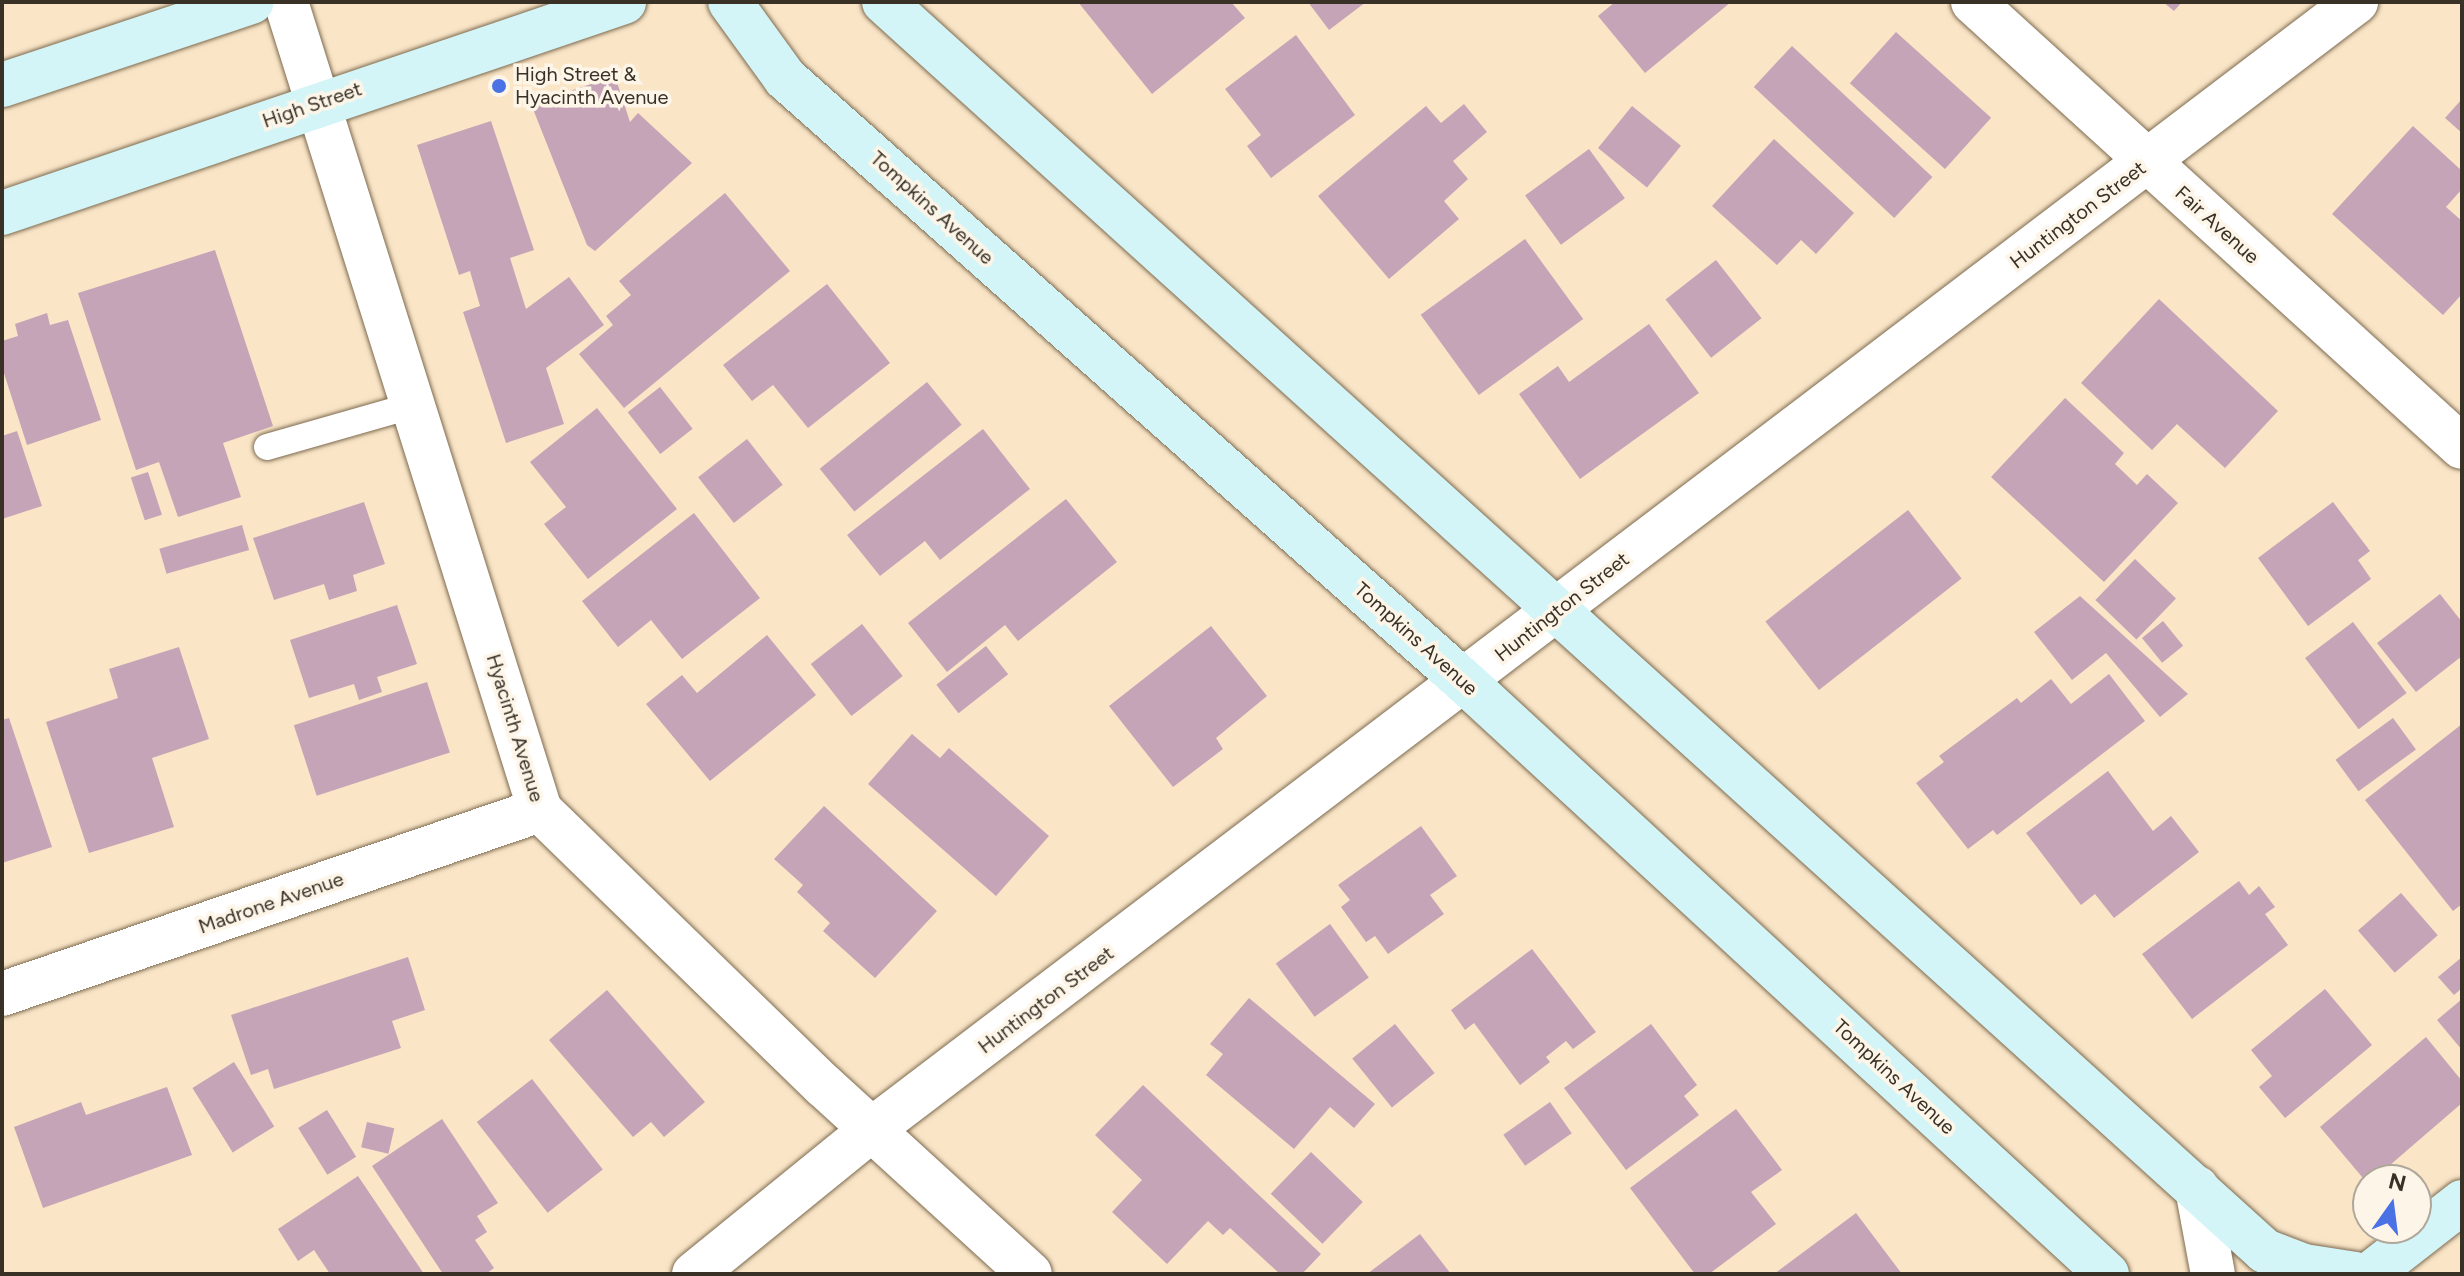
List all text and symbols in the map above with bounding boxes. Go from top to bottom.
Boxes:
place label: High Street & Hyacinth Avenue [515,62,668,109]
street label: High Street [259,77,365,133]
marker: High Street & Hyacinth Avenue [490,77,508,95]
street label: Tompkins Avenue [865,146,999,270]
street label: Huntington Street [2005,156,2151,274]
street label: Fair Avenue [2170,181,2264,269]
street label: Huntington Street [1490,547,1634,667]
street label: Tompkins Avenue [1349,577,1483,701]
street label: Hyacinth Avenue [481,651,549,805]
street label: Madrone Avenue [195,867,347,939]
street label: Huntington Street [973,941,1119,1059]
street label: Tompkins Avenue [1828,1014,1960,1140]
north arrow [2352,1164,2432,1244]
text: N [2386,1167,2409,1197]

